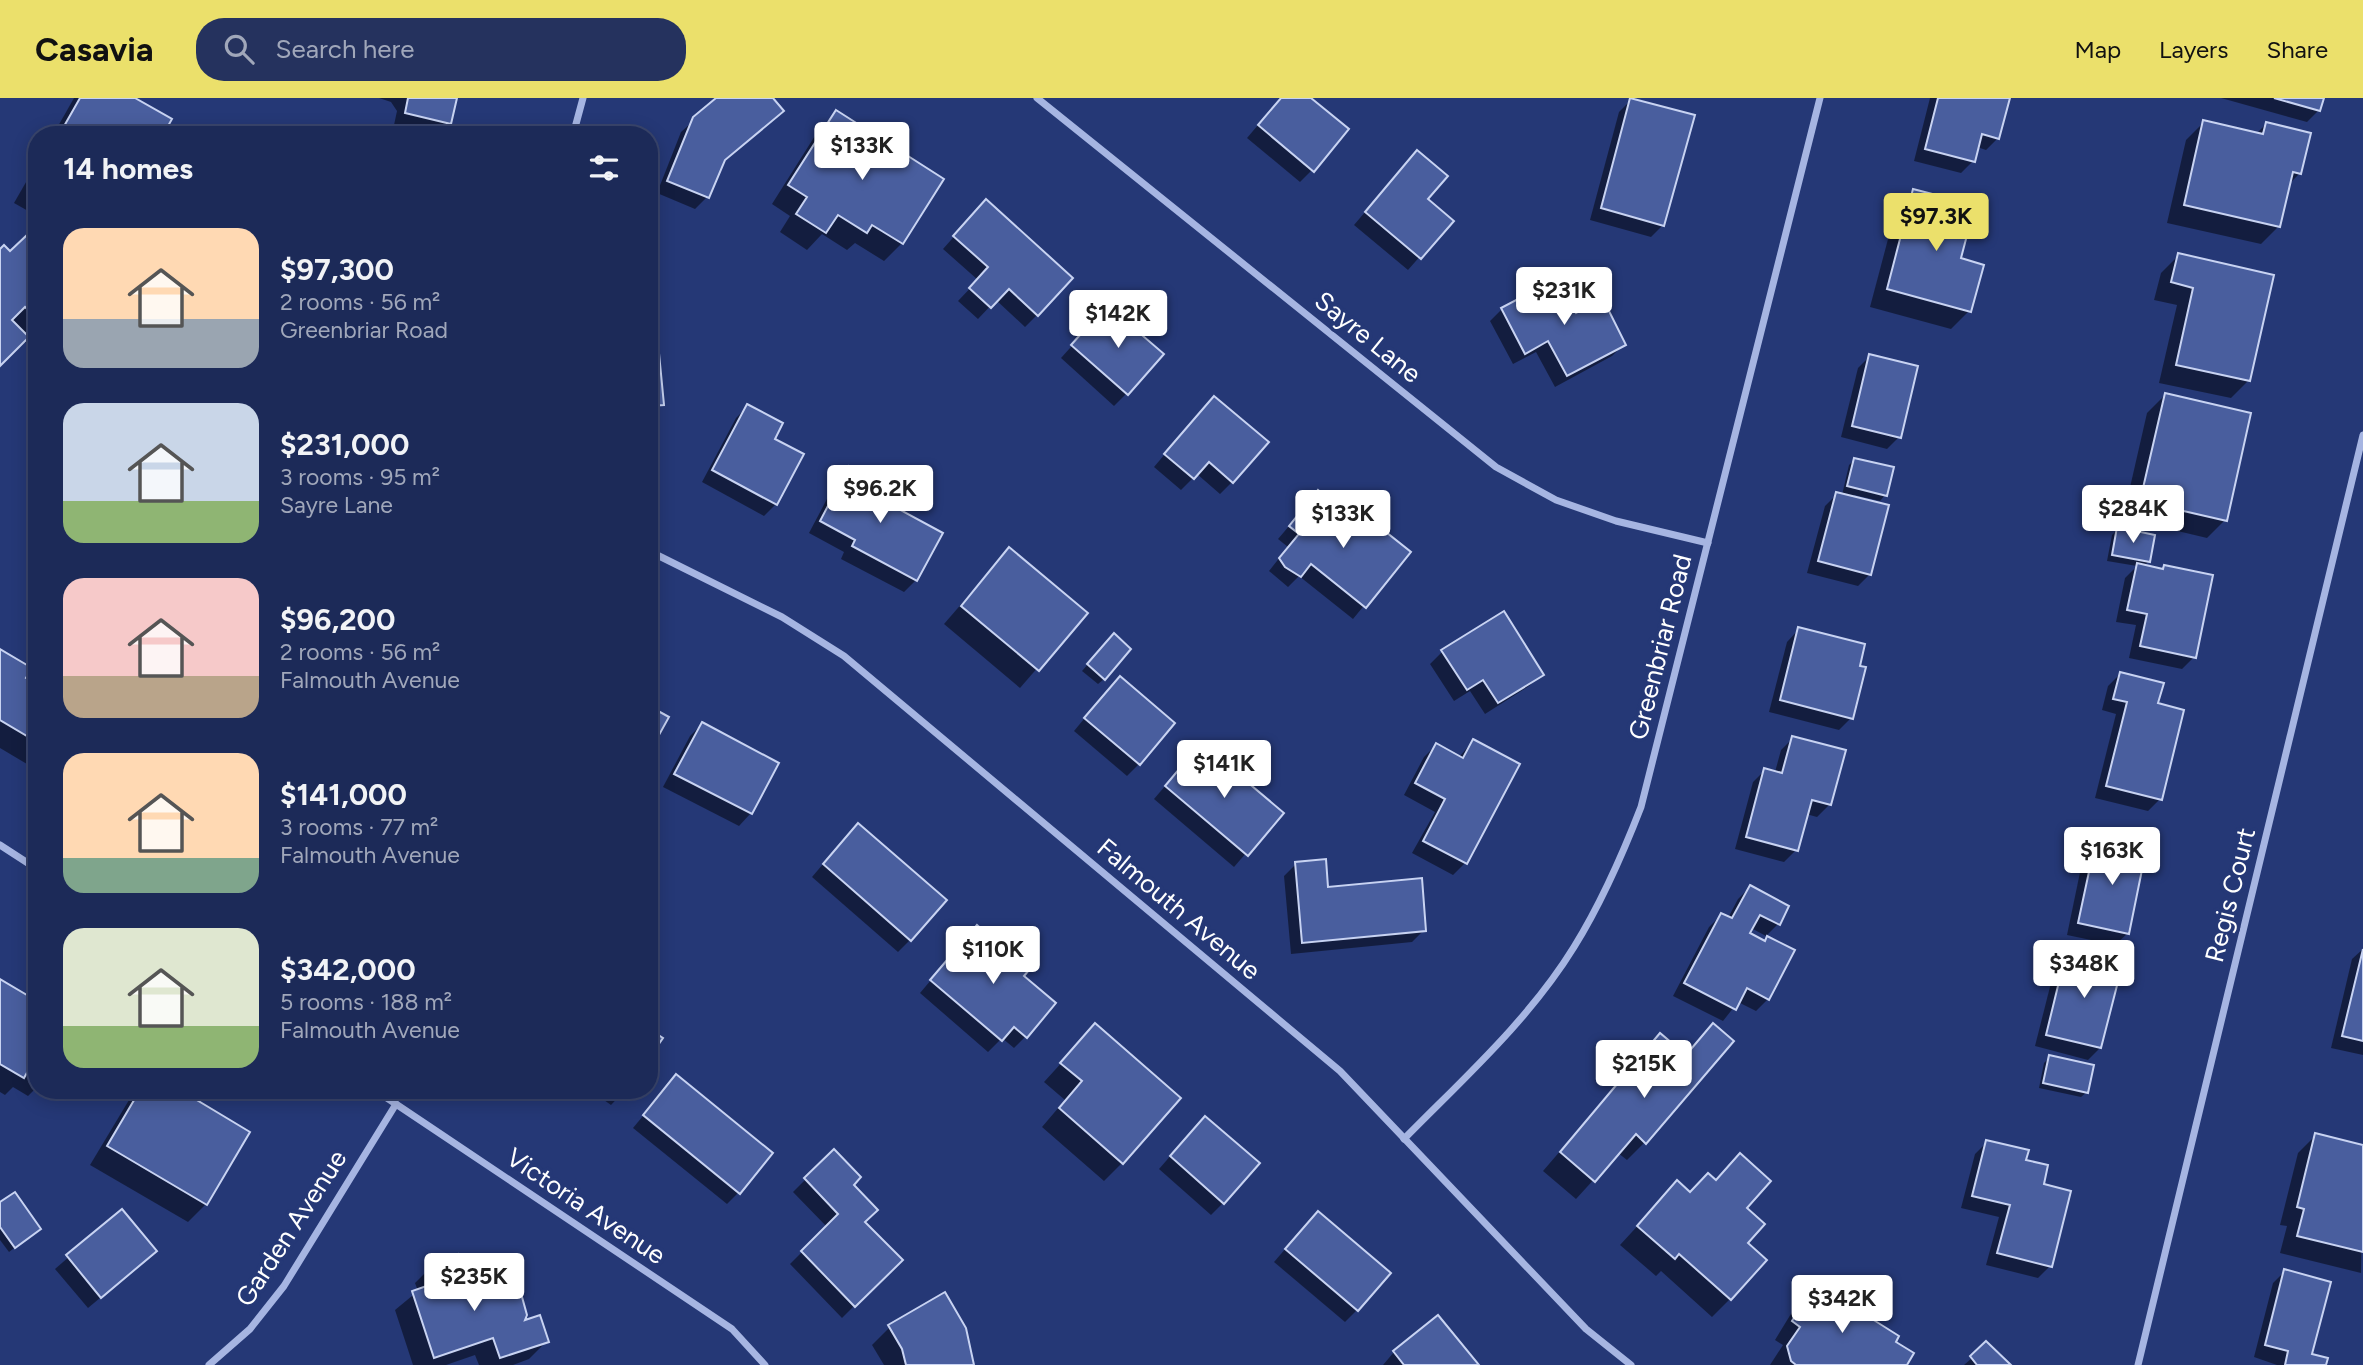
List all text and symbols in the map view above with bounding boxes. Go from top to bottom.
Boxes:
search box [196,18,686,81]
text: Casavia [35,30,154,69]
icon: search [220,30,258,68]
text: Search here [276,33,415,65]
text: Map [2074,35,2121,64]
text: Layers [2159,35,2228,64]
text: Share [2266,35,2328,64]
pin: $133K [813,122,911,182]
text: $133K [830,131,894,159]
icon: filters [585,149,623,187]
text: 14 homes [63,150,193,187]
pin: $97.3K [1879,194,1993,253]
text: $97.3K [1900,202,1972,230]
text: $97,300 [280,251,394,288]
icon: home [119,256,203,340]
pin: $231K [1515,268,1613,327]
text: $231K [1532,276,1596,304]
street label: Sayre Lane [1308,284,1428,390]
text: 2 rooms · 56 m² [280,288,440,316]
pin: $142K [1069,290,1167,350]
text: $142K [1085,299,1151,327]
text: Greenbriar Road [280,316,448,344]
text: $231,000 [280,426,409,463]
icon: home [119,431,203,515]
text: 3 rooms · 95 m² [280,463,440,491]
pin: $96.2K [823,466,937,525]
text: $96.2K [843,474,917,502]
pin: $284K [2084,486,2182,545]
pin: $133K [1294,490,1392,550]
text: Sayre Lane [280,491,393,519]
text: $284K [2098,494,2168,522]
text: $133K [1311,499,1375,527]
street label: Greenbriar Road [1622,551,1698,743]
text: $96,200 [280,601,395,638]
icon: home [119,606,203,690]
text: 2 rooms · 56 m² [280,638,440,666]
text: Falmouth Avenue [280,666,460,694]
pin: $141K [1175,740,1273,800]
text: $141K [1193,749,1255,777]
text: $141,000 [280,776,407,813]
icon: home [119,781,203,865]
text: 3 rooms · 77 m² [280,813,438,841]
street label: Regis Court [2198,824,2262,965]
pin: $163K [2063,828,2161,887]
street label: Falmouth Avenue [1091,831,1267,987]
text: $163K [2080,836,2144,864]
text: Falmouth Avenue [280,841,460,869]
pin: $110K [944,926,1042,986]
text: $110K [962,935,1024,963]
pin: $348K [2035,940,2133,1000]
text: $348K [2049,949,2119,977]
text: $342,000 [280,951,416,988]
icon: home [119,956,203,1040]
text: 5 rooms · 188 m² [280,988,452,1016]
text: Falmouth Avenue [280,1016,460,1044]
pin: $215K [1595,1040,1693,1100]
text: $215K [1612,1049,1676,1077]
street label: Victoria Avenue [500,1141,672,1271]
street label: Garden Avenue [229,1144,353,1312]
pin: $235K [425,1254,523,1313]
text: $235K [440,1262,508,1290]
pin: $342K [1793,1276,1891,1335]
text: $342K [1808,1284,1876,1312]

